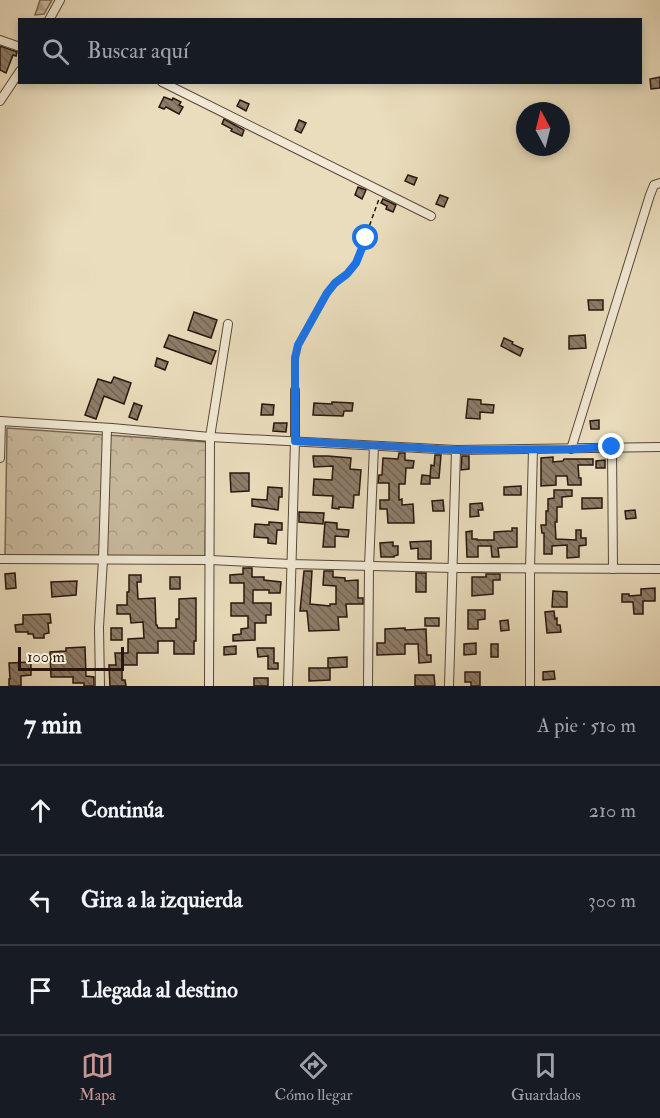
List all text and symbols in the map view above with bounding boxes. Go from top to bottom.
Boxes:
search box [18,18,642,84]
icon: search [39,35,72,68]
text: Buscar aquí [87,37,189,65]
north arrow [516,102,570,156]
route start [352,224,378,250]
route end [598,433,624,459]
scale bar [18,644,124,672]
text: 100 m [27,647,65,667]
text: 7 min [24,709,82,741]
text: A pie · 510 m [537,713,636,738]
icon: ahead [24,794,57,827]
text: Continúa [81,796,164,824]
text: 210 m [589,798,636,823]
icon: left [24,884,57,917]
text: Gira a la izquierda [81,886,242,914]
text: 300 m [588,888,636,913]
icon: arrive [24,974,57,1007]
text: Llegada al destino [81,976,238,1004]
tab: Mapa [79,1049,116,1105]
tab: Cómo llegar [274,1049,353,1105]
tab: Guardados [511,1049,581,1105]

